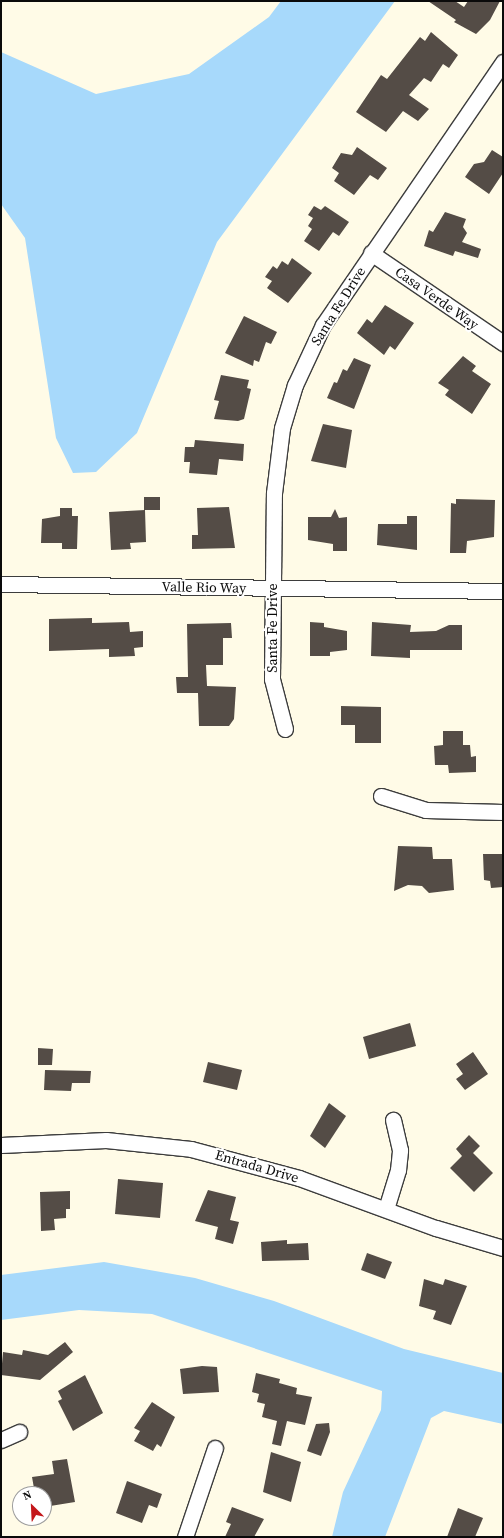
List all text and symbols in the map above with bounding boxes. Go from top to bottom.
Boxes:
street label: Casa Verde Way [392,263,482,333]
street label: Santa Fe Drive [307,264,369,348]
street label: Valle Rio Way [161,578,247,596]
street label: Santa Fe Drive [264,583,280,673]
street label: Entrada Drive [213,1146,301,1186]
north arrow [12,1486,52,1526]
text: N [21,1487,34,1504]

